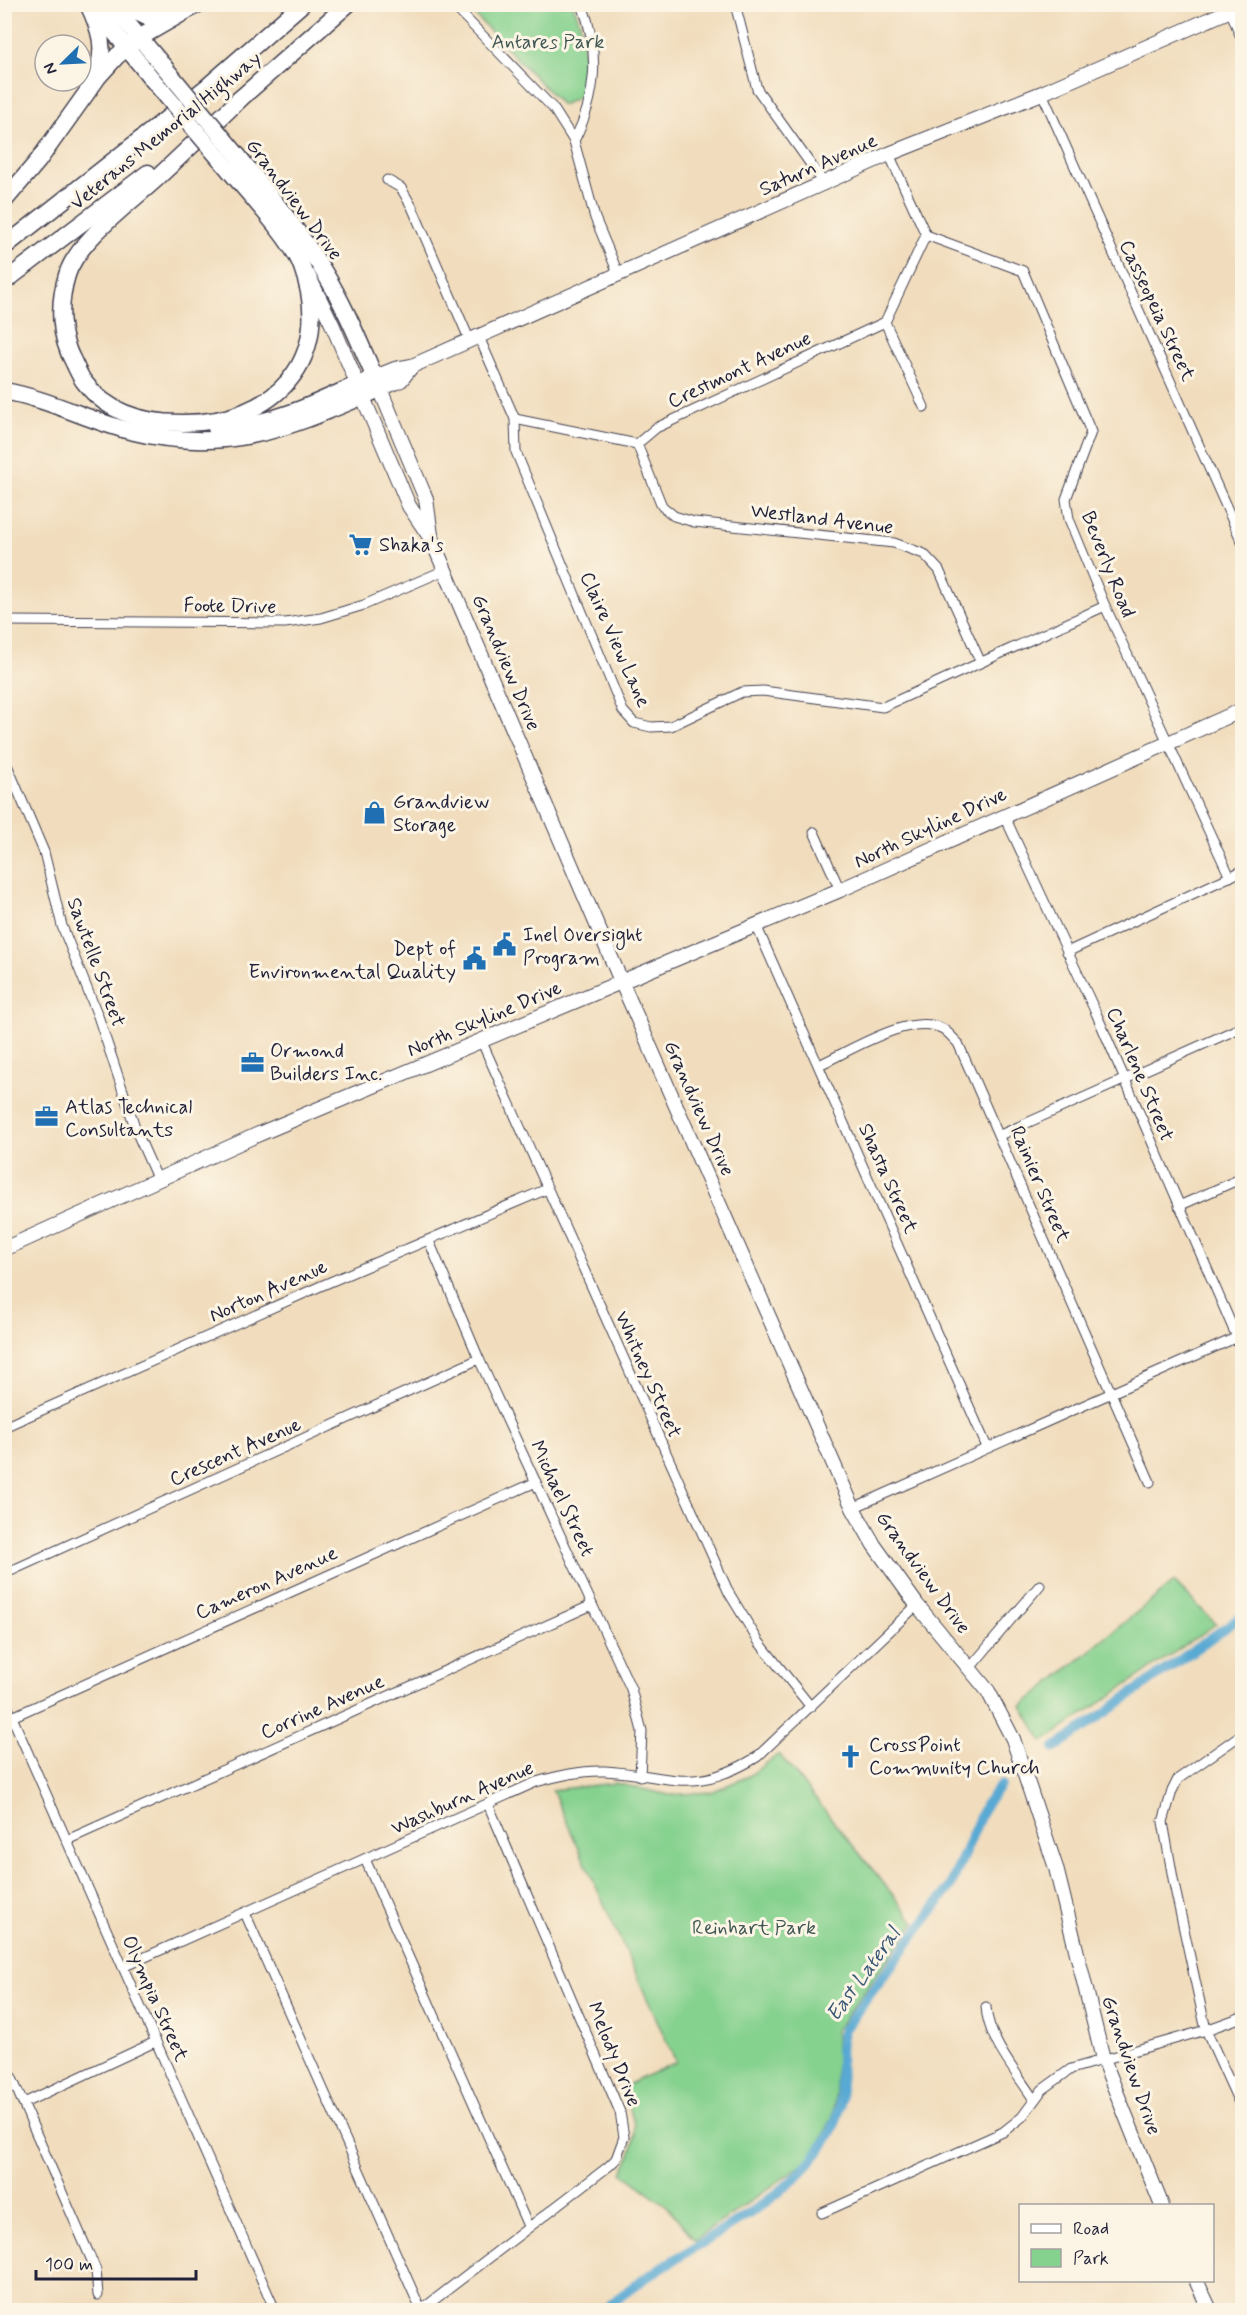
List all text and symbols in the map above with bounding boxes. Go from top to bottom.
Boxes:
park label: Antares Park [492,29,604,56]
north arrow [33,33,93,93]
street label: Veterans Memorial Highway [65,46,268,218]
text: N [39,59,62,78]
street label: Saturn Avenue [755,127,882,203]
street label: Grandview Drive [239,134,348,266]
street label: Casseopeia Street [1112,236,1201,386]
street label: Crestmont Avenue [663,325,816,415]
street label: Westland Avenue [749,497,895,542]
street label: Beverly Road [1074,507,1141,622]
supermarket icon: Shaka's [348,531,374,557]
place label: Shaka's [379,532,444,559]
street label: Claire View Lane [573,567,657,712]
street label: Grandview Drive [465,590,546,735]
street label: Foote Drive [183,592,277,621]
street label: North Skyline Drive [850,781,1011,876]
place label: Grandview Storage [393,789,489,839]
shop icon: Grandview Storage [362,799,388,825]
street label: Sawtelle Street [60,894,132,1031]
place label: Inel Oversight Program [523,922,642,972]
public building icon: Inel Oversight Program [492,932,518,958]
place label: Dept of Environmental Quality [249,936,456,986]
public building icon: Dept of Environmental Quality [461,946,487,972]
street label: North Skyline Drive [403,975,566,1064]
street label: Charlene Street [1099,1003,1180,1146]
street label: Grandview Drive [657,1037,741,1181]
place label: Ormond Builders Inc. [270,1038,382,1088]
office icon: Ormond Builders Inc. [239,1049,265,1075]
place label: Atlas Technical Consultants [65,1094,192,1144]
office icon: Atlas Technical Consultants [34,1104,60,1130]
street label: Shasta Street [851,1119,924,1238]
street label: Rainier Street [1003,1122,1076,1247]
street label: Norton Avenue [205,1253,332,1329]
street label: Whitney Street [608,1307,688,1442]
street label: Crescent Avenue [166,1411,306,1493]
street label: Michael Street [523,1436,600,1561]
street label: Grandview Drive [869,1506,977,1640]
street label: Cameron Avenue [191,1540,342,1627]
street label: Corrine Avenue [257,1668,389,1747]
place label: CrossPoint Community Church [869,1732,1040,1782]
church icon: CrossPoint Community Church [838,1743,864,1769]
street label: Washburn Avenue [387,1755,538,1842]
park label: Reinhart Park [692,1915,816,1942]
water label: East Lateral [820,1920,908,2027]
street label: Olympia Street [115,1931,195,2066]
street label: Grandview Drive [1094,1992,1167,2139]
street label: Melody Drive [580,1998,647,2111]
legend [1019,2204,1214,2282]
text: Road [1073,2217,1109,2241]
scale bar [36,2243,196,2281]
text: Park [1073,2247,1109,2271]
text: 100 m [45,2253,93,2277]

